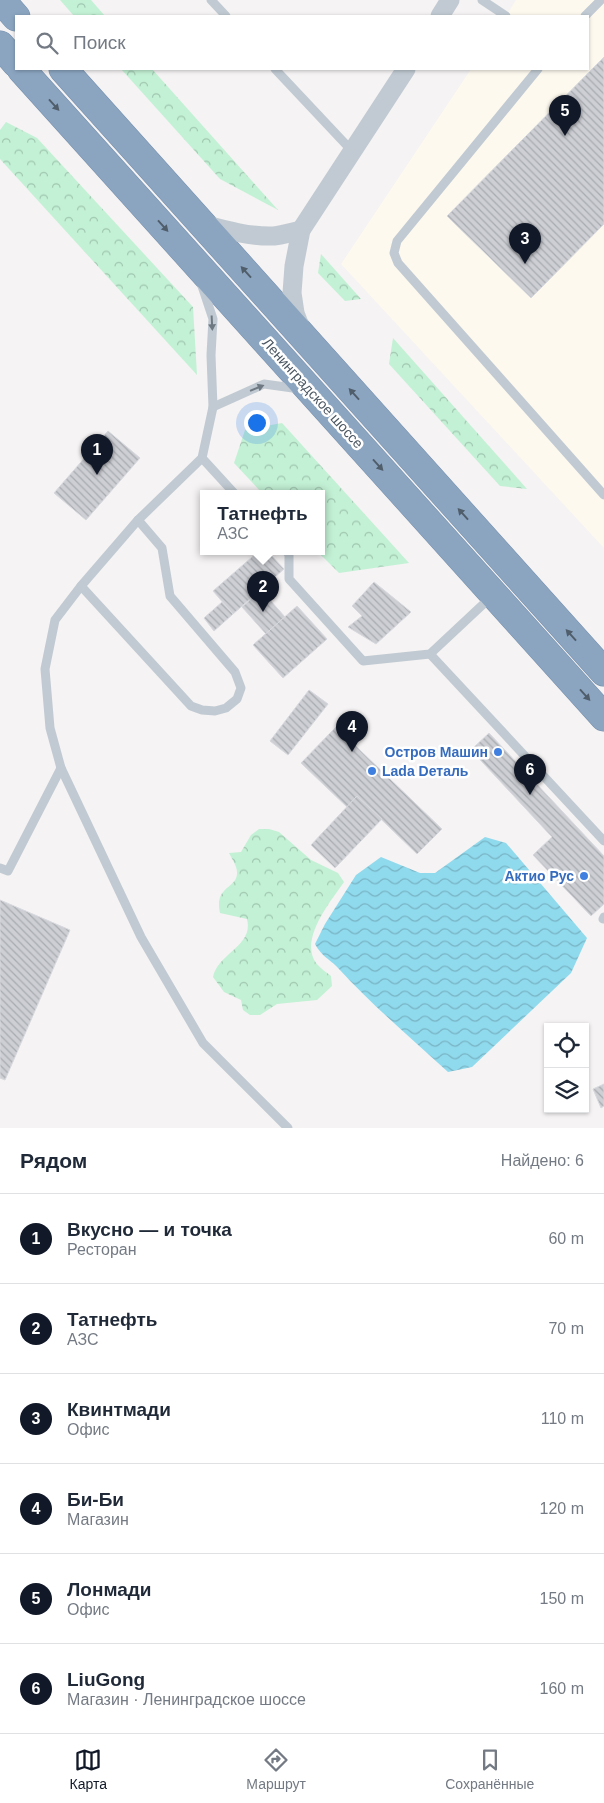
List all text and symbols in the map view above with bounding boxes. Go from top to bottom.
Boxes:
search box [15,15,589,70]
icon: search [33,29,61,57]
text: Поиск [73,32,126,53]
pin: 5 [549,95,581,136]
one-way arrow [48,99,59,111]
one-way arrow [157,219,169,231]
pin: 3 [509,223,541,264]
one-way arrow [240,267,252,279]
one-way arrow [208,315,216,331]
street label: Ленинградское шоссе [259,335,367,452]
one-way arrow [250,383,264,391]
one-way arrow [348,388,360,400]
your location [244,410,270,436]
pin: 1 [81,434,113,475]
one-way arrow [372,458,383,471]
popup [200,490,325,555]
text: Татнефть [217,503,308,524]
one-way arrow [457,509,469,521]
text: АЗС [217,525,249,542]
pin: 2 [247,571,279,612]
one-way arrow [566,629,577,642]
one-way arrow [579,689,591,701]
pin: 4 [336,711,368,752]
place label: Остров Машин [385,744,488,760]
marker: Остров Машин [492,746,504,758]
pin: 6 [514,754,546,795]
place label: Lada Dеталь [382,763,469,779]
marker: Lada Dеталь [366,765,378,777]
place label: Актио Рус [504,868,574,884]
marker: Актио Рус [578,870,590,882]
map controls [544,1023,589,1113]
button: locate [544,1023,589,1068]
button: layers [544,1068,589,1113]
text: Рядом [20,1149,87,1172]
text: Найдено: 6 [501,1152,584,1169]
text: Вкусно — и точка [67,1219,232,1240]
text: 1 [32,1230,40,1247]
text: 60 m [548,1230,584,1247]
text: Ресторан [67,1241,137,1258]
text: Татнефть [67,1309,157,1330]
text: 2 [32,1320,40,1337]
text: 70 m [548,1320,584,1337]
text: АЗС [67,1331,99,1348]
text: Квинтмади [67,1399,171,1420]
text: 3 [32,1410,40,1427]
text: 110 m [541,1410,584,1427]
text: Офис [67,1421,110,1438]
text: Би-Би [67,1489,124,1510]
text: 4 [32,1500,40,1517]
text: 120 m [540,1500,584,1517]
text: Магазин [67,1511,129,1528]
text: Лонмади [67,1579,152,1600]
text: 5 [32,1590,40,1607]
text: 150 m [540,1590,584,1607]
text: Офис [67,1601,110,1618]
text: LiuGong [67,1669,145,1690]
text: 6 [32,1680,40,1697]
text: 160 m [540,1680,584,1697]
text: Магазин · Ленинградское шоссе [67,1691,306,1708]
tab: Карта [70,1746,107,1792]
tab: Маршрут [246,1746,306,1792]
tab: Сохранённые [445,1746,534,1792]

